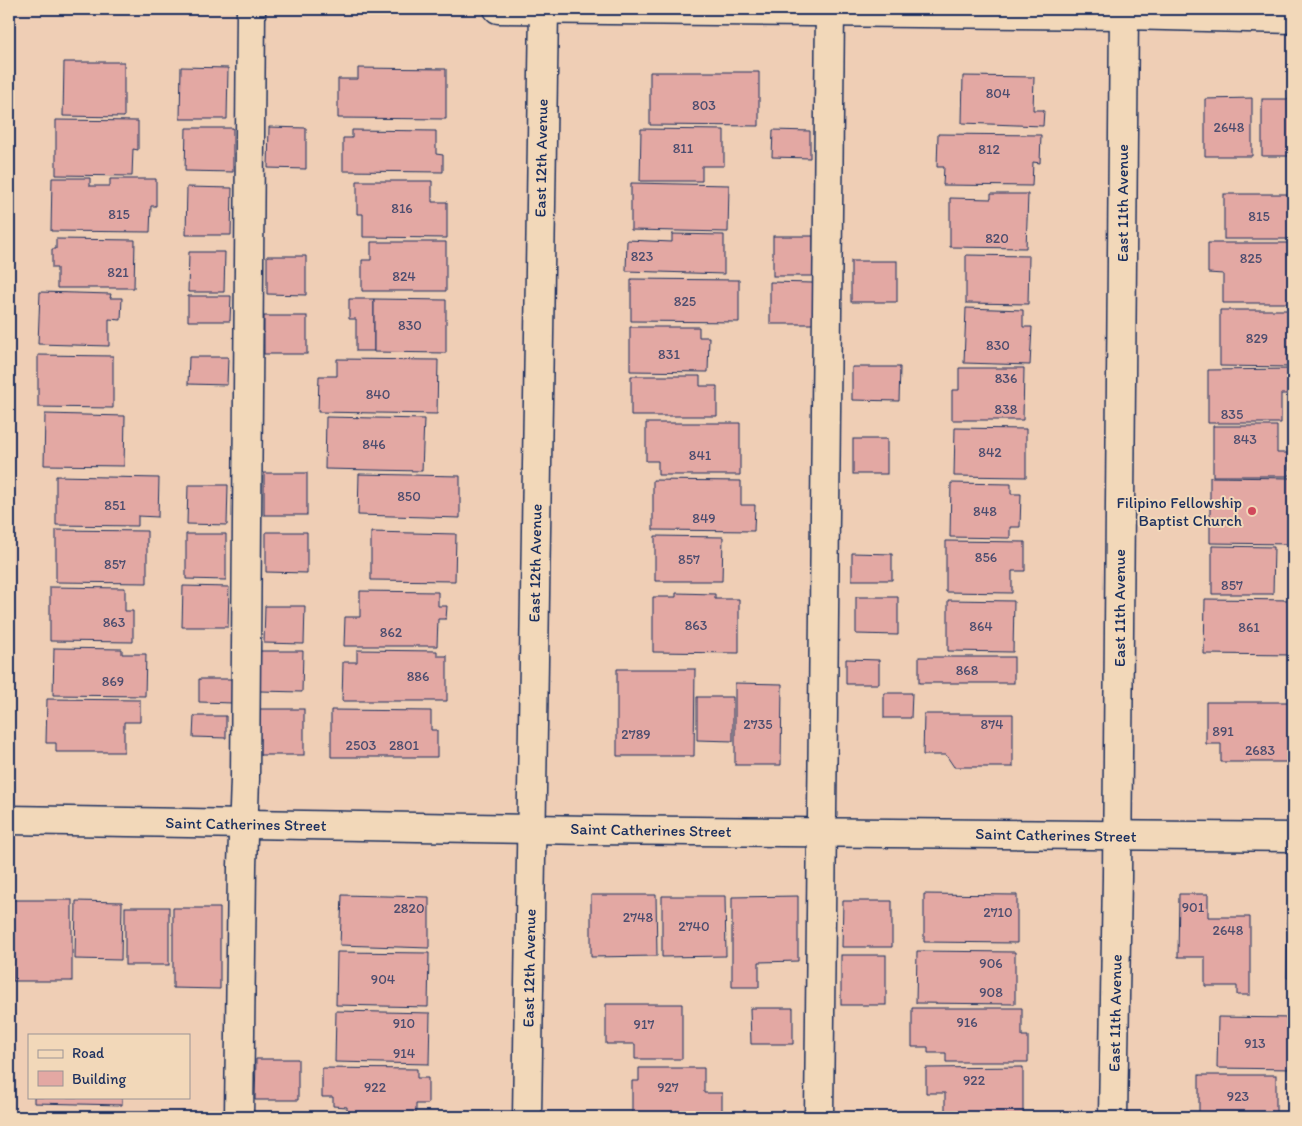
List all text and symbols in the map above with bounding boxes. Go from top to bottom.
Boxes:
house number: 804 [986,85,1011,102]
house number: 803 [692,97,716,114]
street label: East 12th Avenue [530,98,552,218]
house number: 2648 [1214,119,1245,136]
house number: 811 [673,140,694,157]
house number: 812 [978,141,1000,158]
street label: East 11th Avenue [1113,144,1132,262]
house number: 816 [391,200,413,217]
house number: 815 [108,206,130,223]
house number: 815 [1248,208,1270,225]
house number: 820 [985,230,1009,247]
house number: 823 [631,248,654,265]
house number: 825 [1240,250,1262,267]
house number: 821 [107,264,129,281]
house number: 824 [392,268,416,285]
house number: 825 [674,293,696,310]
house number: 830 [398,317,422,334]
house number: 829 [1246,330,1268,347]
house number: 830 [986,337,1010,354]
house number: 831 [658,346,680,363]
house number: 836 [995,370,1017,387]
house number: 840 [366,386,390,403]
house number: 838 [995,401,1018,418]
house number: 835 [1221,406,1243,423]
house number: 843 [1233,431,1257,448]
house number: 846 [362,436,386,453]
house number: 842 [978,444,1002,461]
house number: 841 [689,447,712,464]
house number: 850 [397,488,421,505]
place label: Filipino Fellowship Baptist Church [1117,493,1242,530]
house number: 851 [104,497,126,514]
street label: East 12th Avenue [524,503,546,623]
house number: 848 [973,503,997,520]
marker: Filipino Fellowship Baptist Church [1246,505,1258,517]
house number: 849 [692,510,716,527]
house number: 856 [975,549,997,566]
street label: East 11th Avenue [1110,549,1129,667]
house number: 857 [678,551,700,568]
house number: 857 [104,556,126,573]
house number: 857 [1221,577,1243,594]
house number: 863 [103,614,126,631]
house number: 863 [685,617,708,634]
house number: 864 [969,618,993,635]
house number: 861 [1238,619,1260,636]
house number: 862 [380,624,403,641]
house number: 868 [956,662,979,679]
house number: 886 [407,668,429,685]
house number: 869 [102,673,124,690]
house number: 2735 [743,716,773,733]
house number: 874 [980,716,1004,733]
house number: 891 [1212,723,1234,740]
house number: 2789 [621,726,651,743]
house number: 2503 [346,737,377,754]
house number: 2801 [389,737,420,754]
house number: 2683 [1245,742,1275,759]
street label: Saint Catherines Street [165,813,327,835]
street label: Saint Catherines Street [570,819,732,841]
street label: Saint Catherines Street [975,824,1137,846]
house number: 901 [1182,899,1205,916]
house number: 2820 [393,900,425,917]
house number: 2710 [983,904,1013,921]
street label: East 12th Avenue [518,908,540,1028]
house number: 2748 [623,909,654,926]
house number: 2740 [678,918,710,935]
house number: 2648 [1213,922,1244,939]
street label: East 11th Avenue [1104,954,1126,1072]
house number: 906 [979,955,1003,972]
house number: 904 [371,971,396,988]
house number: 908 [979,984,1003,1001]
house number: 916 [956,1014,978,1031]
house number: 910 [393,1015,415,1032]
house number: 917 [634,1016,654,1033]
legend [28,1034,190,1098]
house number: 913 [1244,1035,1266,1052]
text: Road [72,1044,105,1062]
house number: 914 [393,1045,416,1062]
text: Building [72,1070,126,1088]
house number: 922 [963,1072,986,1089]
house number: 922 [364,1079,387,1096]
house number: 927 [657,1079,679,1096]
house number: 923 [1227,1088,1250,1105]

